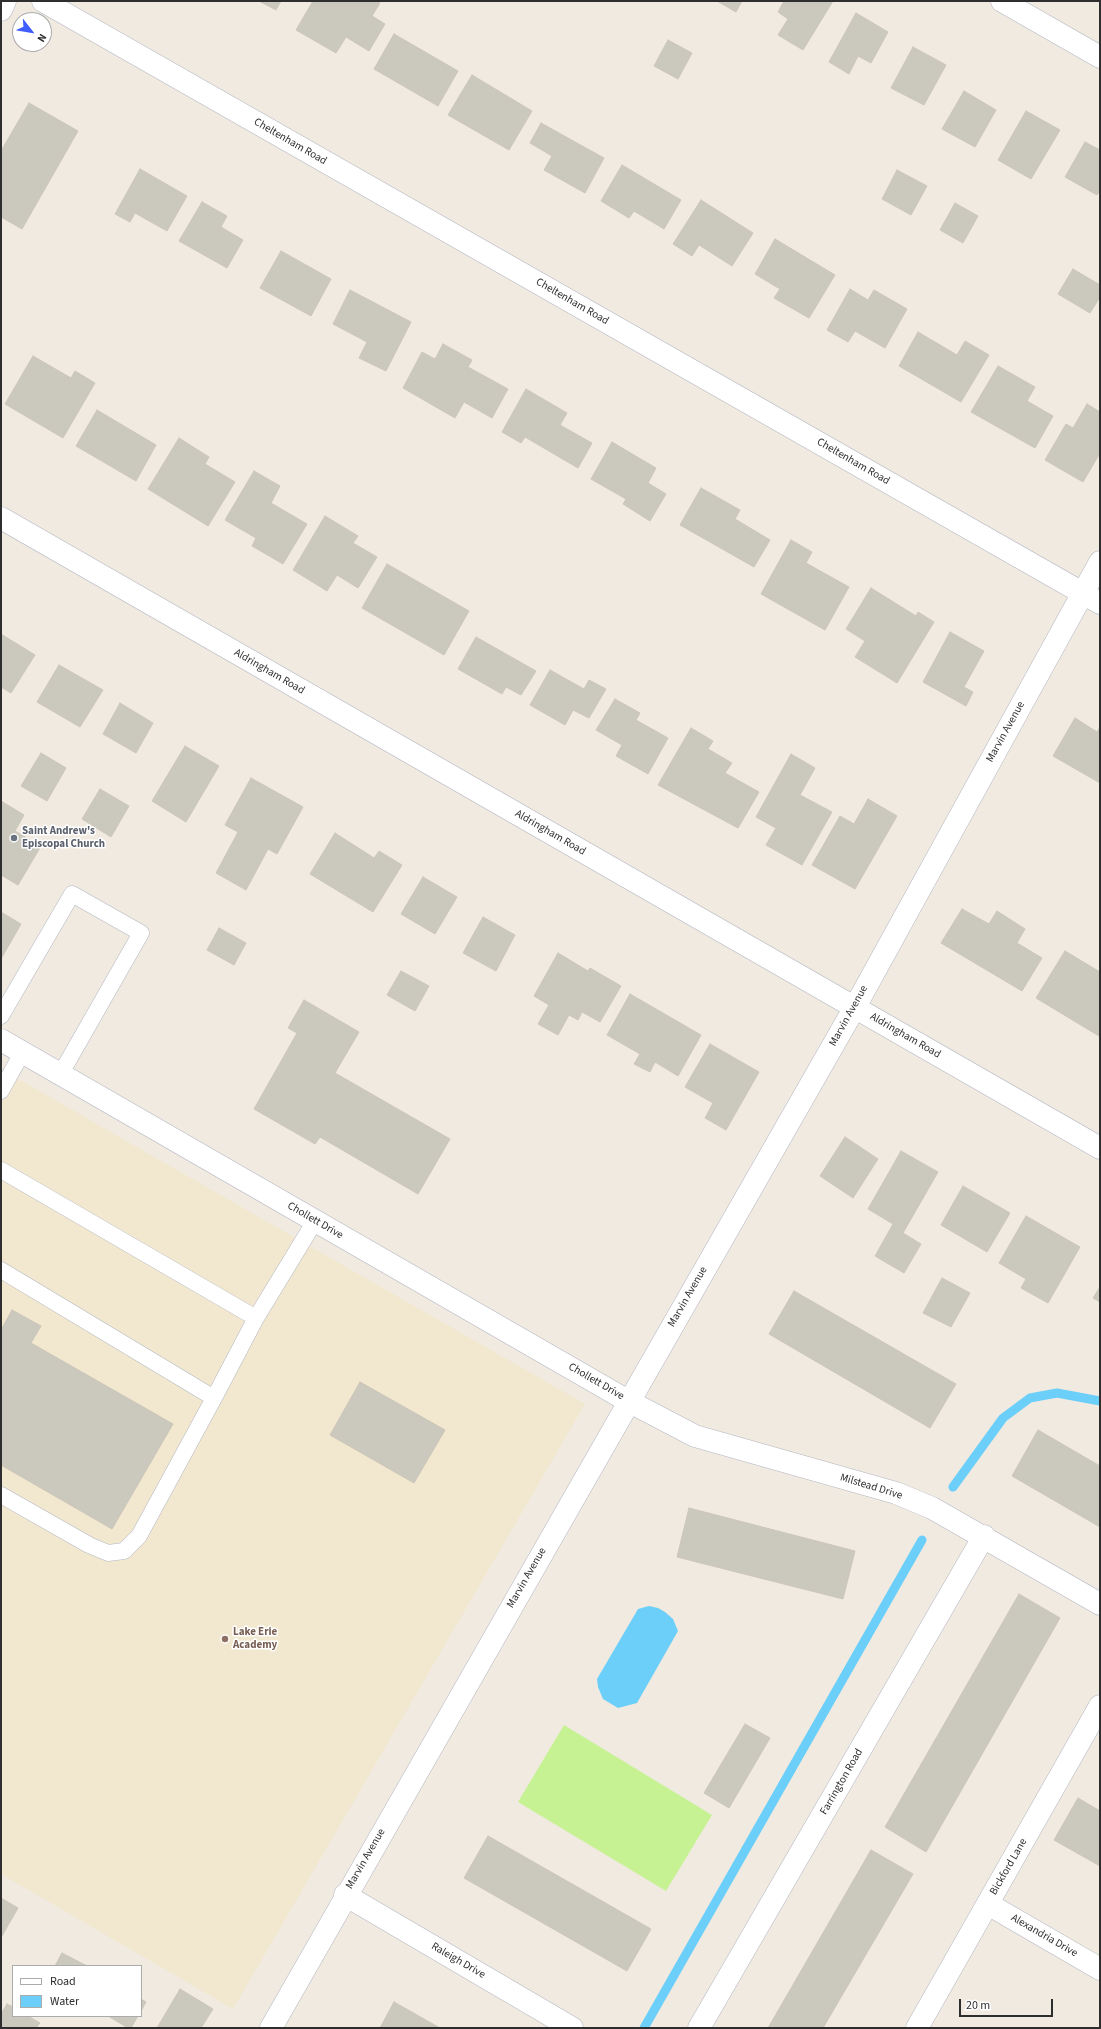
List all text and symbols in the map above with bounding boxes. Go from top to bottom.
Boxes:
north arrow [12,12,52,52]
text: N [34,31,50,45]
street label: Cheltenham Road [251,116,329,168]
street label: Cheltenham Road [533,276,611,328]
street label: Cheltenham Road [814,436,892,488]
street label: Aldringham Road [231,646,307,698]
street label: Marvin Avenue [984,699,1028,765]
street label: Aldringham Road [512,807,588,859]
place label: Saint Andrew's Episcopal Church [22,825,105,851]
marker: Saint Andrew's Episcopal Church [9,833,19,843]
street label: Marvin Avenue [827,983,871,1049]
street label: Aldringham Road [867,1010,943,1062]
street label: Chollett Drive [285,1200,345,1242]
street label: Marvin Avenue [665,1264,711,1330]
street label: Chollett Drive [566,1361,626,1403]
street label: Milstead Drive [838,1471,904,1503]
street label: Marvin Avenue [504,1545,550,1611]
place label: Lake Erie Academy [233,1626,277,1652]
marker: Lake Erie Academy [220,1634,230,1644]
street label: Farrington Road [818,1747,866,1817]
street label: Marvin Avenue [343,1826,389,1892]
street label: Bickford Lane [988,1836,1030,1898]
street label: Alexandria Drive [1008,1912,1080,1960]
street label: Raleigh Drive [429,1940,487,1982]
legend [12,1965,142,2017]
text: Road [50,1973,76,1990]
scale bar [961,1991,1055,2017]
text: Water [50,1993,79,2010]
text: 20 m [966,1997,990,2014]

